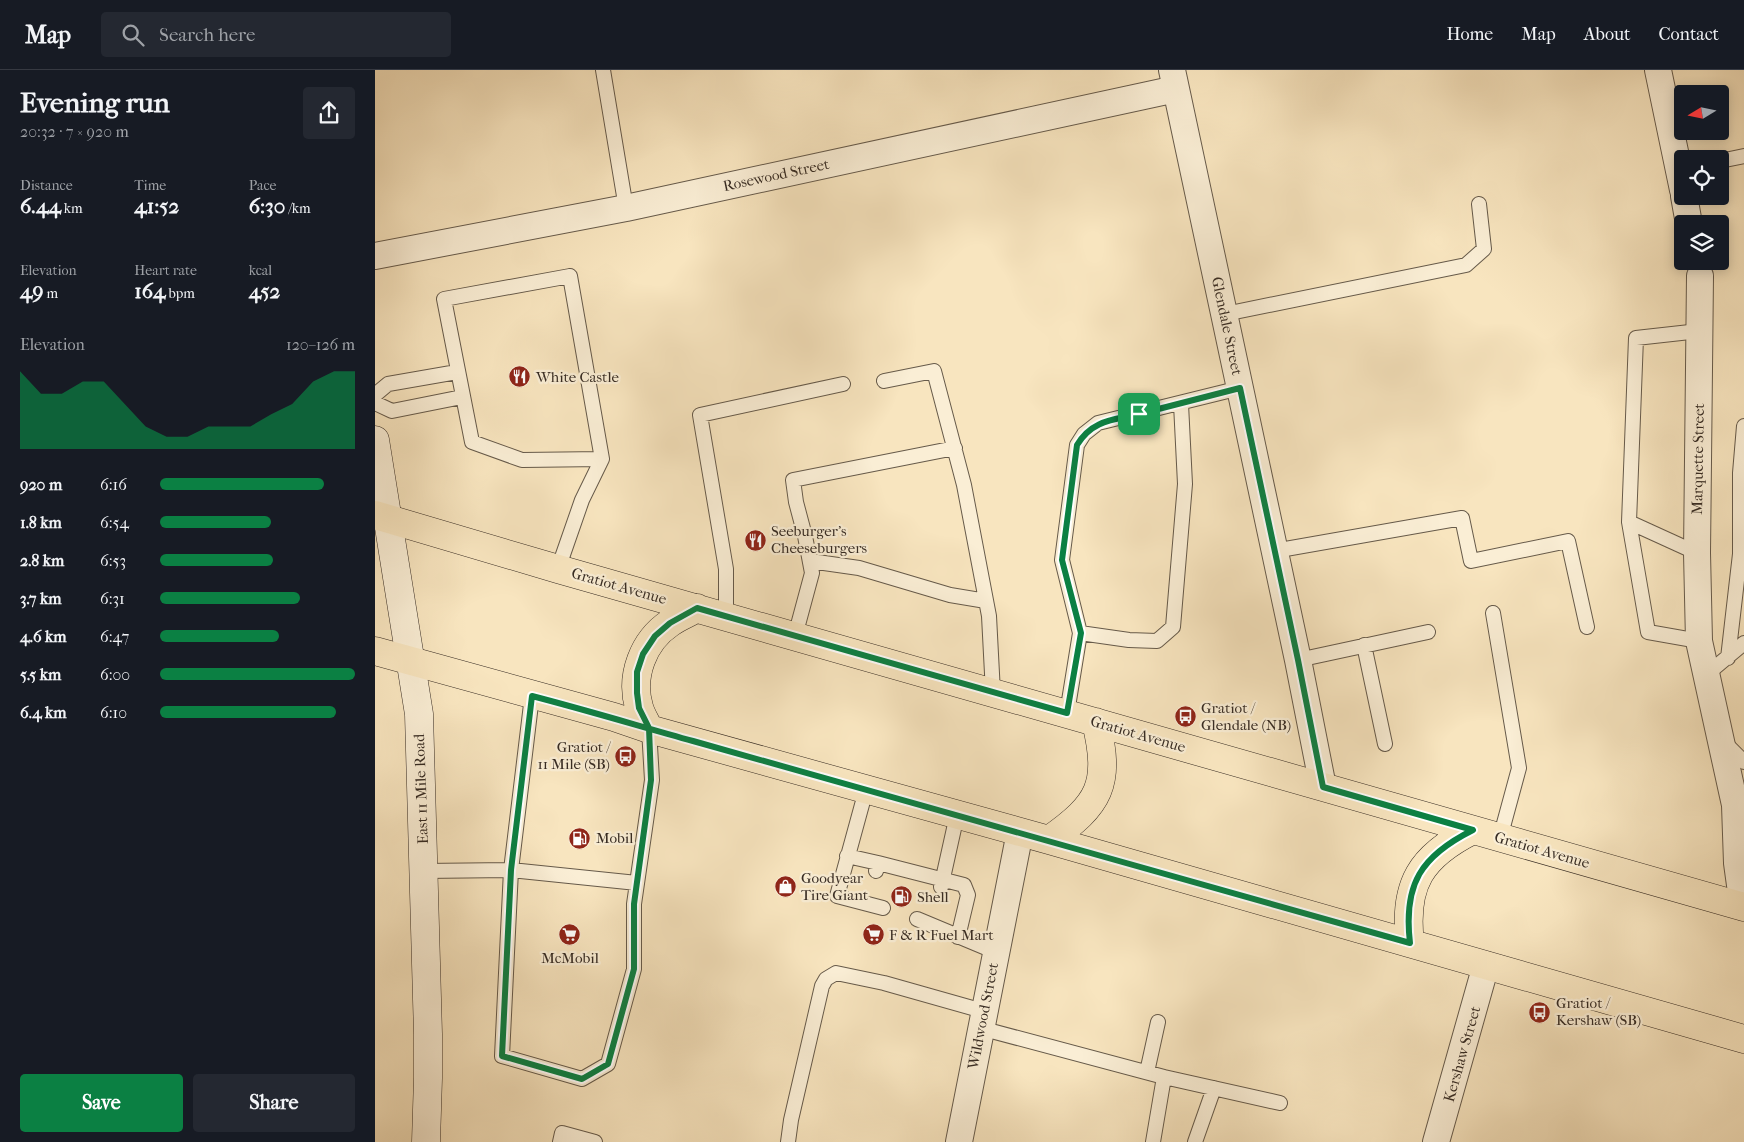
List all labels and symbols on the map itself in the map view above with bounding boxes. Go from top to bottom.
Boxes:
north arrow [1674,85,1729,140]
street label: Rosewood Street [721,155,831,195]
street label: Glendale Street [1208,275,1246,377]
restaurant icon: White Castle [508,365,532,389]
place label: White Castle [535,368,619,386]
pin [1118,393,1160,435]
street label: Marquette Street [1688,402,1708,515]
place label: Seeburger's Cheeseburgers [771,522,868,557]
restaurant icon: Seeburger's Cheeseburgers [743,528,767,552]
street label: Gratiot Avenue [569,564,669,608]
place label: Gratiot / Glendale (NB) [1201,699,1291,734]
bus stop icon: Gratiot / Glendale (NB) [1173,705,1197,729]
street label: Gratiot Avenue [1088,712,1188,756]
street label: East 11 Mile Road [410,733,432,844]
place label: Gratiot / 11 Mile (SB) [537,738,611,773]
bus stop icon: Gratiot / 11 Mile (SB) [614,744,638,768]
fuel station icon: Mobil [568,826,592,850]
street label: Gratiot Avenue [1492,828,1592,872]
place label: Mobil [596,829,633,847]
place label: Goodyear Tire Giant [801,869,869,904]
shop icon: Goodyear Tire Giant [773,875,797,899]
fuel station icon: Shell [889,885,913,909]
place label: Shell [917,888,949,906]
supermarket icon: McMobil [558,923,582,947]
supermarket icon: F & R Fuel Mart [861,923,885,947]
place label: F & R Fuel Mart [889,926,994,944]
place label: McMobil [541,949,599,967]
street label: Wildwood Street [964,961,1002,1072]
place label: Gratiot / Kershaw (SB) [1556,994,1641,1029]
bus stop icon: Gratiot / Kershaw (SB) [1528,1000,1552,1024]
street label: Kershaw Street [1440,1003,1484,1104]

